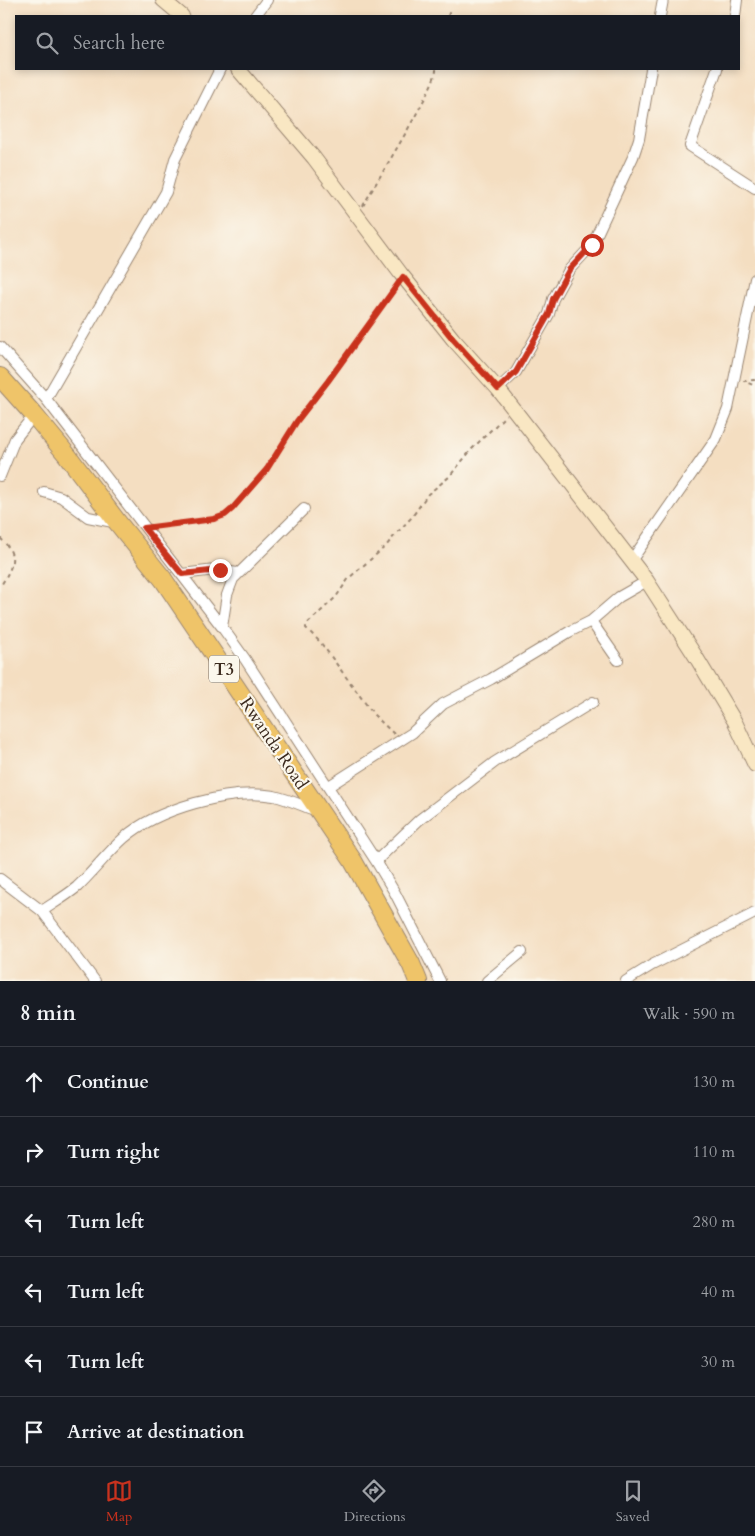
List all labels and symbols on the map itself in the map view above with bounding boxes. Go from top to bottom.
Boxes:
route start [581,234,604,257]
route end [209,559,232,582]
road number: T3 [209,656,239,682]
street label: Rwanda Road [233,692,314,795]

